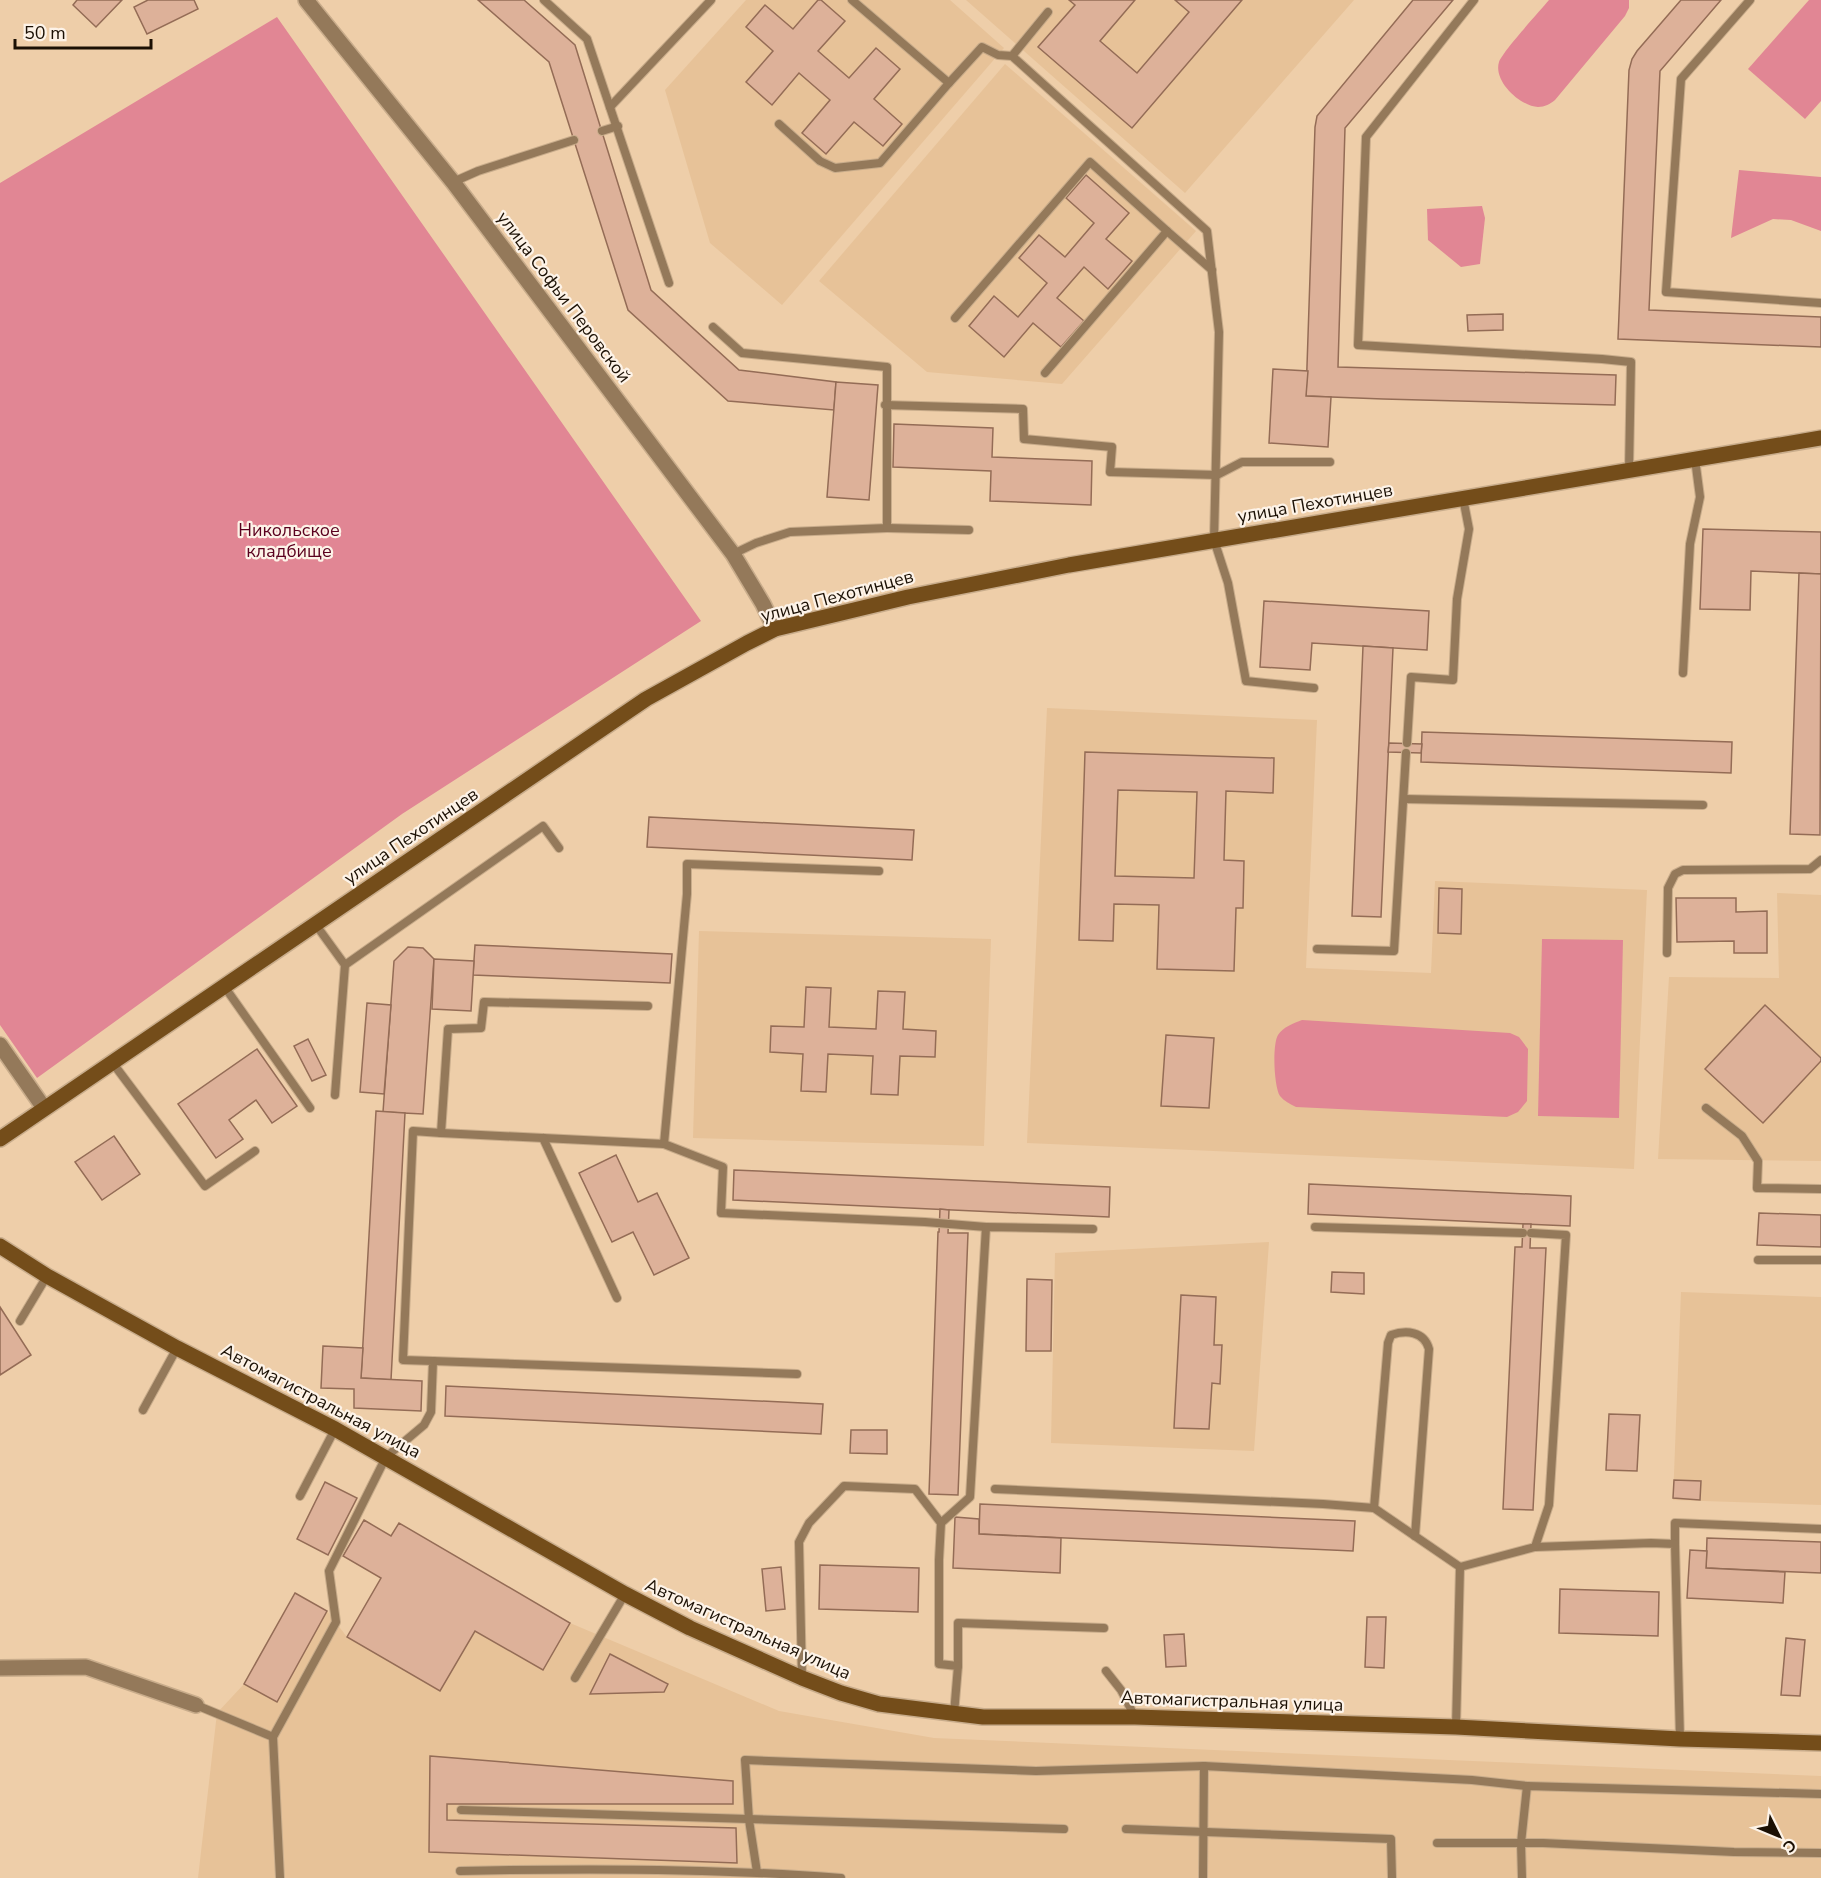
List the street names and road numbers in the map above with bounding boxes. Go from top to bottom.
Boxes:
street label: улица Софьи Перовской [492,206,636,388]
street label: улица Пехотинцев [1236,478,1395,528]
street label: улица Пехотинцев [758,564,916,628]
street label: улица Пехотинцев [339,782,483,890]
street label: Автомагистральная улица [217,1338,425,1464]
street label: Автомагистральная улица [641,1573,855,1685]
street label: Автомагистральная улица [1120,1685,1344,1717]

